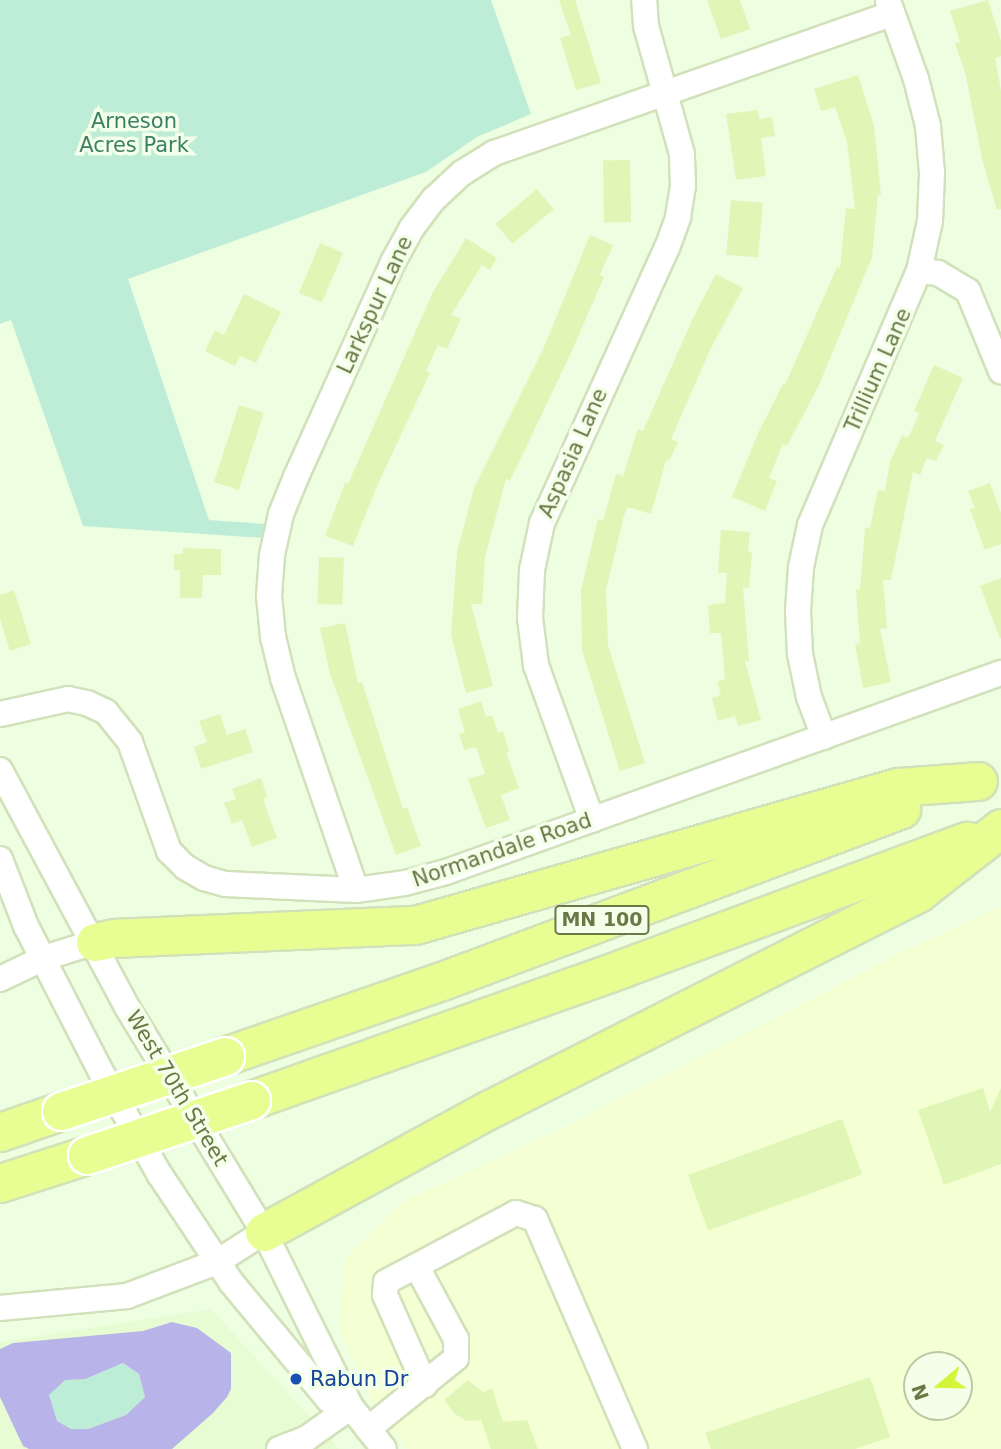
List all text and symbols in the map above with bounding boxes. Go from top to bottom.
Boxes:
park label: Arneson Acres Park [79,108,189,158]
street label: Larkspur Lane [332,232,418,378]
street label: Trillium Lane [839,304,917,436]
street label: Aspasia Lane [533,385,613,521]
street label: Normandale Road [409,808,595,892]
road number: MN 100 [553,904,651,936]
street label: West 70th Street [121,1006,233,1170]
north arrow [903,1351,973,1421]
place label: Rabun Dr [310,1366,408,1392]
marker: Rabun Dr [288,1371,304,1387]
text: N [907,1381,933,1403]

